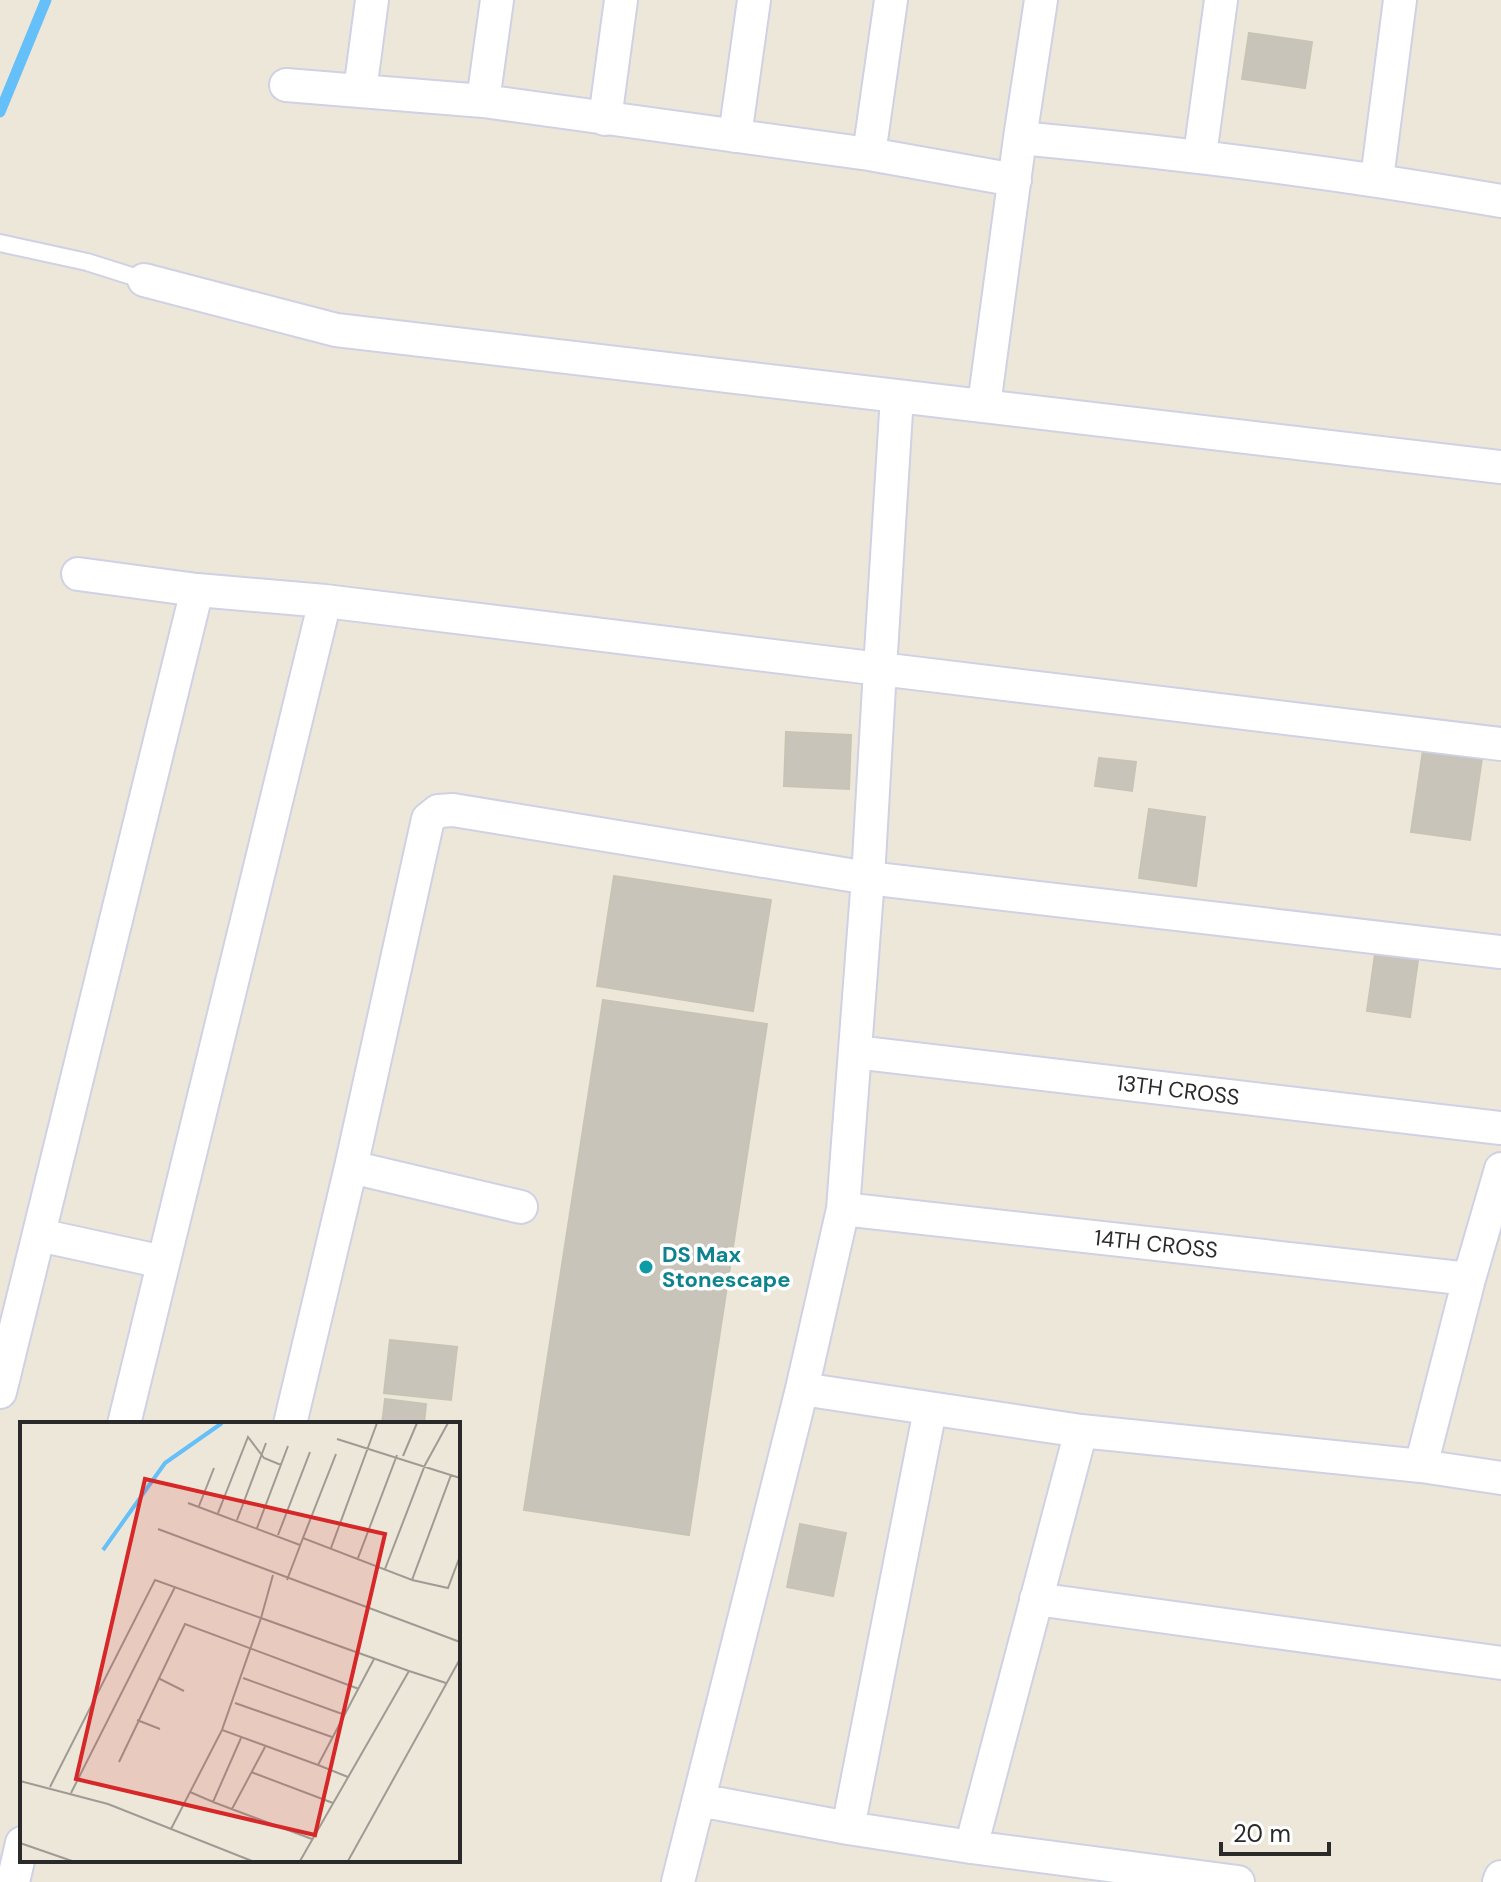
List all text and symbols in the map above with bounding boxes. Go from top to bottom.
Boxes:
street label: 13TH CROSS [1115,1068,1241,1112]
street label: 14TH CROSS [1093,1223,1219,1265]
place label: DS Max Stonescape [662,1240,790,1294]
marker: DS Max Stonescape [637,1258,655,1276]
inset map [20,1422,460,1862]
scale bar [1221,1806,1329,1856]
text: 20 m [1233,1818,1291,1849]

